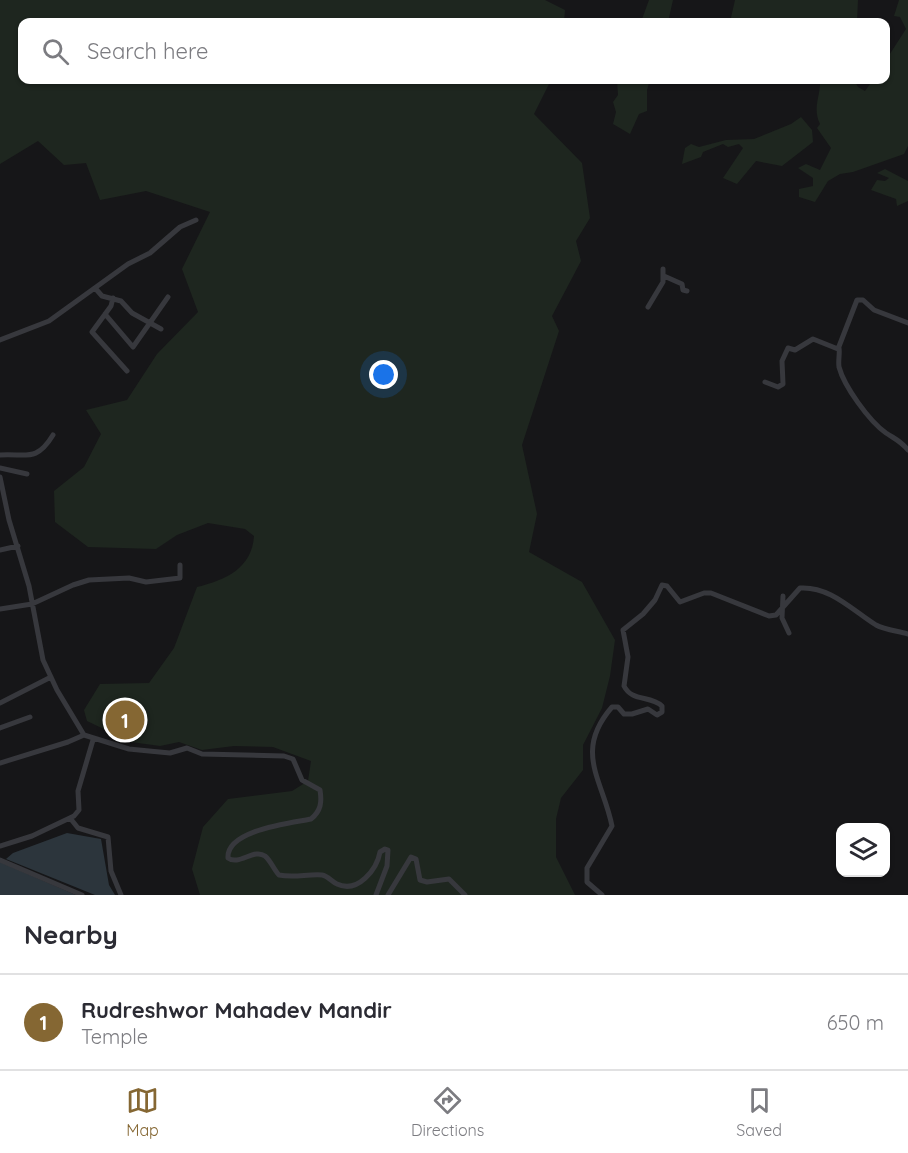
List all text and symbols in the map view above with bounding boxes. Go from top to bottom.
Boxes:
search box [18,18,890,84]
icon: search [39,35,72,68]
text: Search here [87,37,208,65]
your location [369,360,398,389]
pin: 1 [106,698,144,742]
map controls [836,823,890,877]
button: layers [836,823,890,877]
text: Nearby [24,918,118,951]
text: Rudreshwor Mahadev Mandir [81,996,392,1024]
text: 1 [40,1010,47,1035]
text: 650 m [827,1010,884,1035]
text: Temple [81,1024,148,1049]
tab: Map [126,1084,159,1140]
tab: Directions [411,1084,484,1140]
tab: Saved [736,1084,782,1140]

